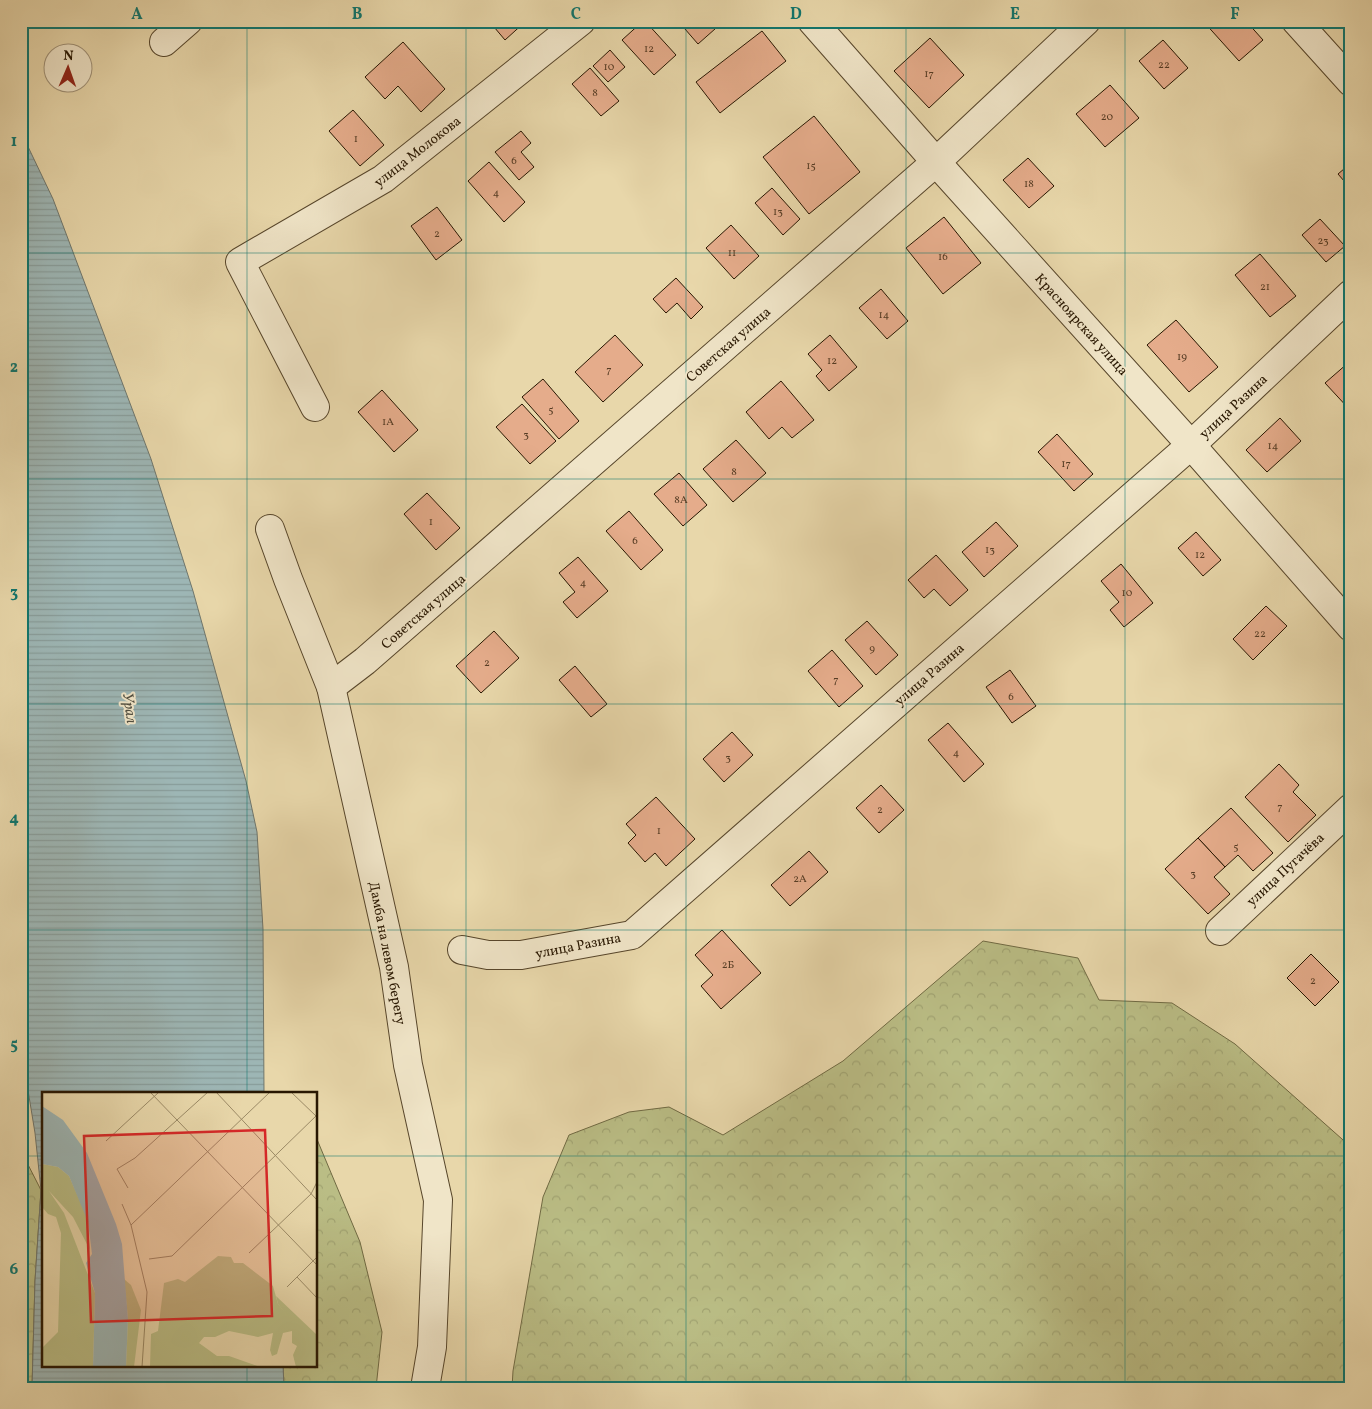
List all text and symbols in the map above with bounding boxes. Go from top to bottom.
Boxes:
text: A [131,4,143,26]
text: B [352,4,363,26]
text: C [571,4,581,26]
text: D [790,4,802,26]
text: E [1010,4,1020,26]
text: F [1230,4,1240,26]
north arrow [42,42,92,92]
house number: 12 [644,42,654,57]
text: N [63,47,74,66]
house number: 22 [1158,58,1170,73]
house number: 10 [604,60,615,75]
house number: 17 [924,67,934,82]
house number: 8 [592,86,598,101]
house number: 20 [1101,110,1114,125]
street label: улица Молокова [370,112,465,192]
text: 1 [11,131,17,153]
house number: 1 [354,132,358,147]
house number: 6 [511,154,517,169]
house number: 15 [806,159,816,174]
house number: 18 [1024,177,1034,192]
house number: 4 [493,186,500,201]
house number: 13 [773,205,783,220]
house number: 2 [434,227,440,242]
house number: 23 [1317,234,1329,249]
house number: 11 [728,246,736,261]
house number: 16 [938,250,948,265]
street label: Красноярская улица [1030,270,1132,380]
house number: 21 [1260,280,1270,295]
street label: Советская улица [683,303,775,387]
house number: 14 [879,308,890,323]
house number: 19 [1177,350,1187,365]
house number: 12 [827,354,837,369]
text: 2 [10,357,18,379]
house number: 7 [606,363,612,378]
street label: улица Разина [1196,370,1272,444]
house number: 5 [548,403,554,418]
house number: 1А [382,415,394,430]
house number: 3 [523,428,529,443]
house number: 14 [1268,439,1279,454]
house number: 17 [1061,457,1071,472]
house number: 8 [731,465,737,480]
house number: 8А [674,493,688,508]
house number: 1 [429,515,433,530]
house number: 6 [632,534,638,549]
house number: 13 [985,543,995,558]
house number: 12 [1195,548,1205,563]
street label: Советская улица [378,570,470,654]
house number: 4 [580,576,587,591]
text: 3 [10,582,18,604]
house number: 10 [1122,586,1133,601]
house number: 22 [1254,627,1266,642]
street label: улица Разина [891,639,969,711]
house number: 9 [869,642,875,657]
house number: 2 [484,656,490,671]
house number: 7 [833,673,839,688]
house number: 6 [1008,690,1014,705]
water label: Урал [116,691,141,725]
house number: 4 [953,746,960,761]
house number: 3 [725,751,731,766]
house number: 7 [1277,800,1283,815]
house number: 2 [877,803,883,818]
text: 4 [9,808,19,830]
house number: 1 [657,824,661,839]
street label: улица Пугачёва [1243,829,1329,911]
house number: 5 [1233,840,1239,855]
house number: 3 [1190,867,1196,882]
house number: 2А [793,872,807,887]
street label: Дамба на левом берегу [363,880,410,1027]
street label: улица Разина [534,929,623,964]
house number: 2Б [722,958,735,973]
house number: 2 [1310,974,1316,989]
text: 5 [10,1034,18,1056]
inset map [42,1092,318,1366]
text: 6 [10,1259,19,1281]

